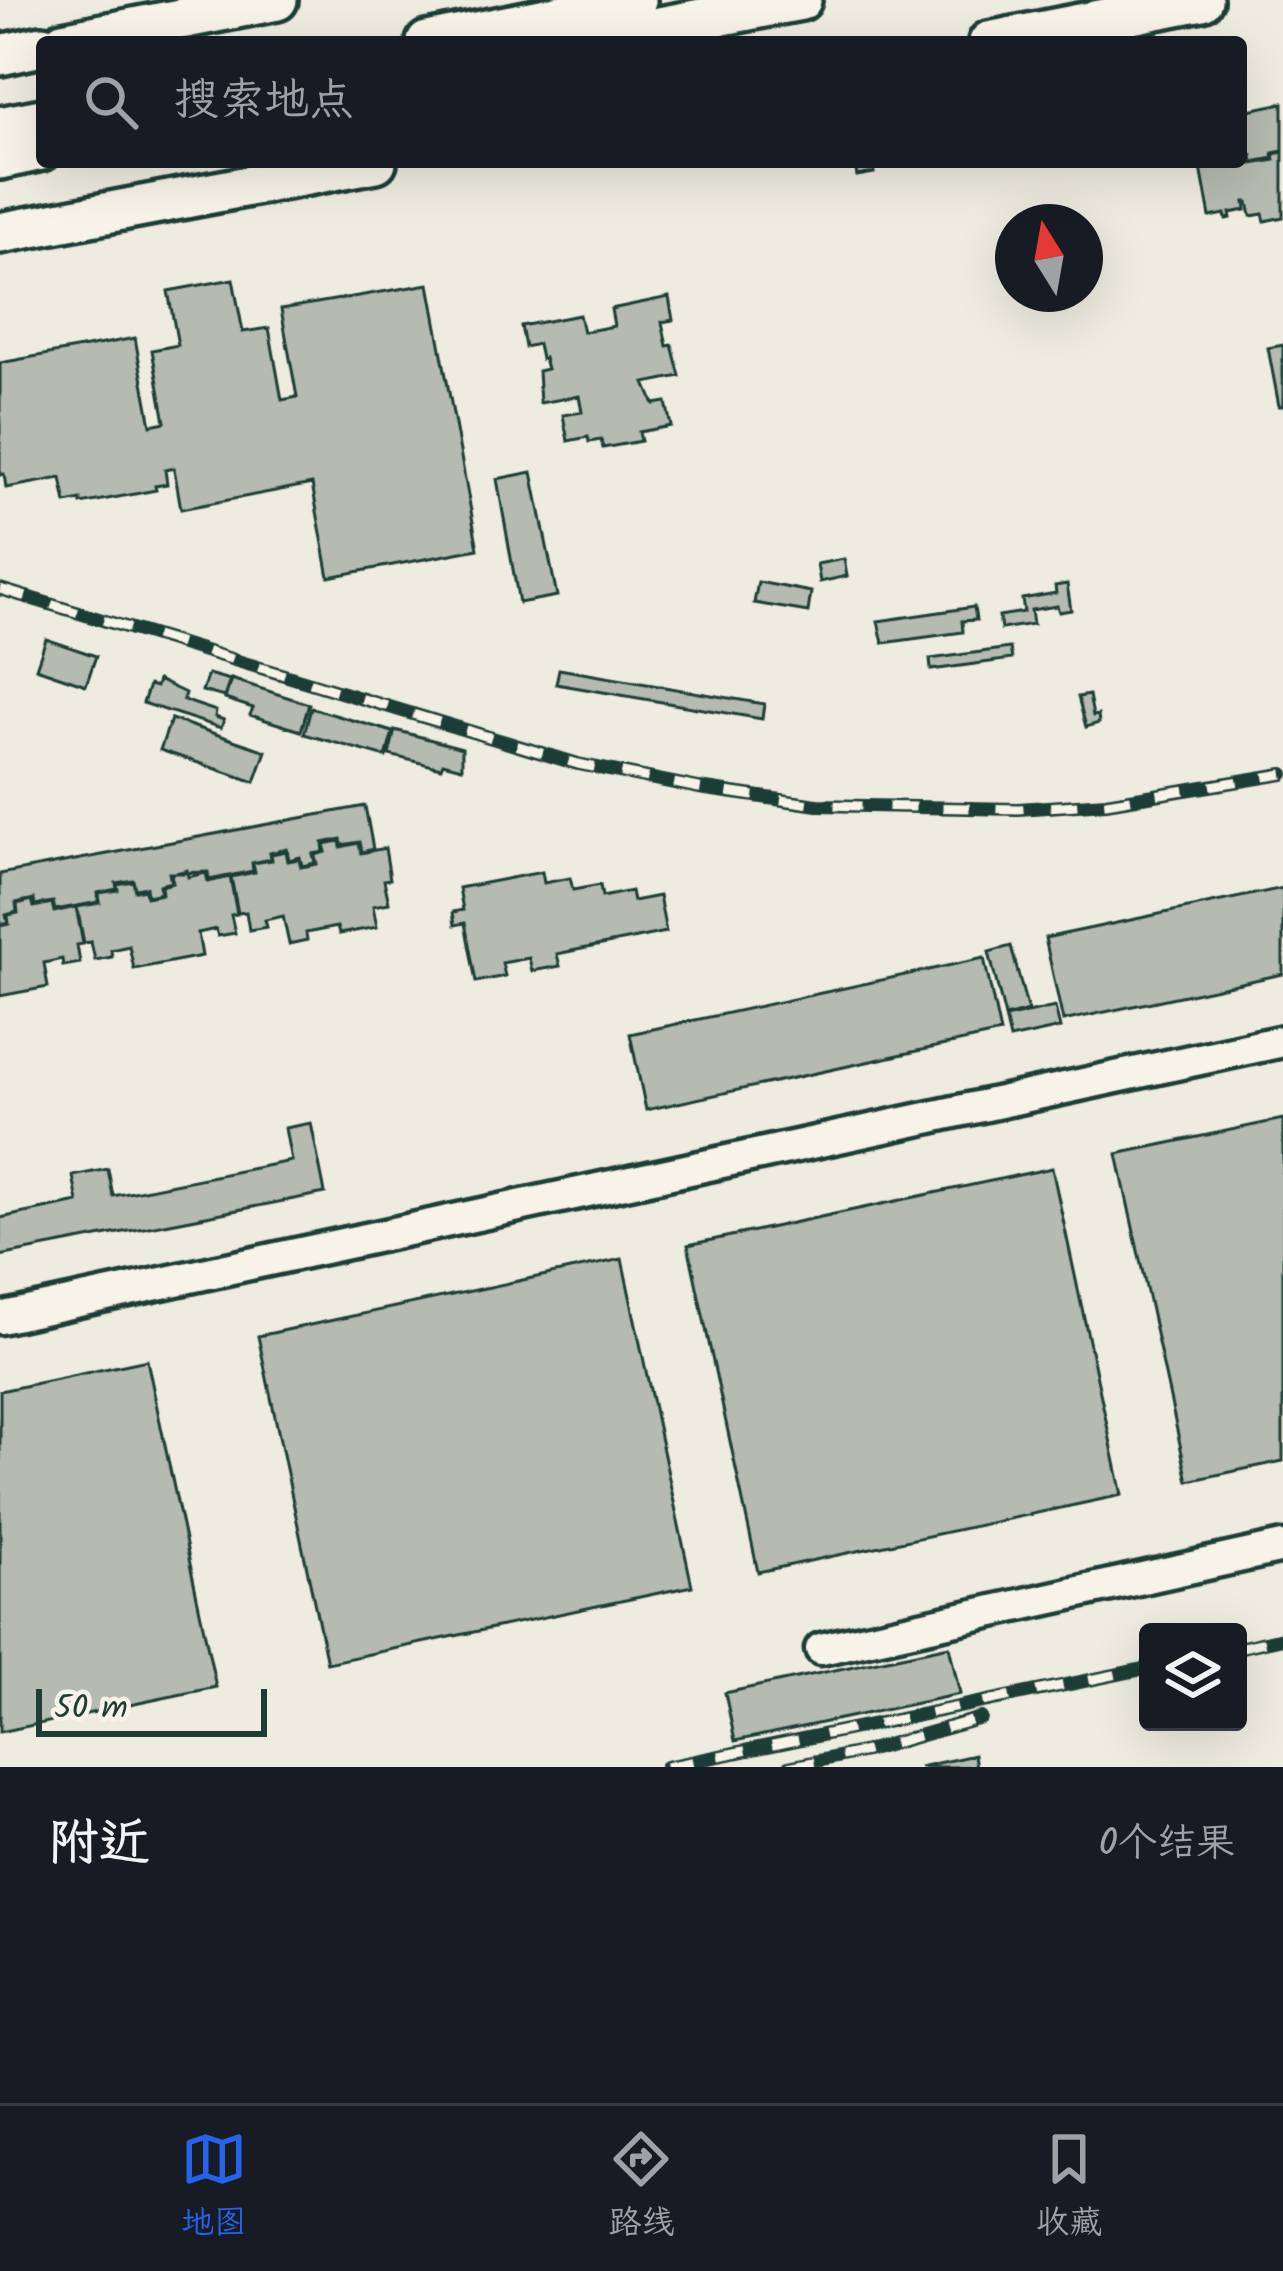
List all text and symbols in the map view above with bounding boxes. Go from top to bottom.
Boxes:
search box [36,36,1247,168]
text: 搜索地点 [174,66,354,138]
icon: search [78,69,144,135]
north arrow [995,204,1103,312]
map controls [1139,1623,1247,1731]
button: layers [1139,1623,1247,1731]
scale bar [36,1683,267,1736]
text: 50 m [54,1683,128,1736]
text: 附近 [48,1805,150,1886]
text: 0个结果 [1098,1814,1235,1876]
tab: 地图 [181,2126,247,2251]
tab: 路线 [608,2126,674,2251]
tab: 收藏 [1036,2126,1102,2251]

